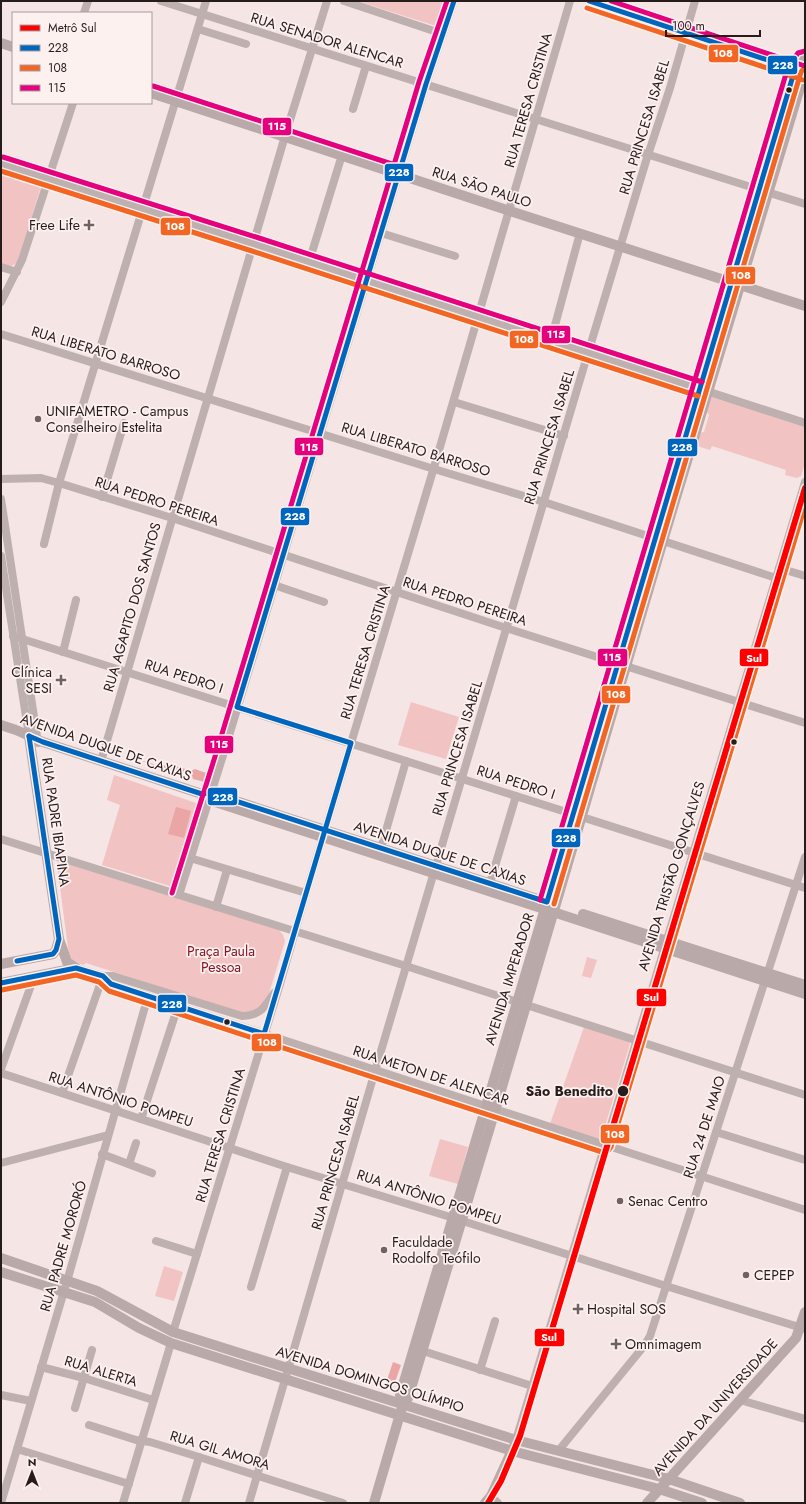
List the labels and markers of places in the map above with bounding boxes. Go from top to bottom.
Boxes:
unlabelled marker [784,85,794,95]
place label: Free Life [29,215,80,235]
marker: Free Life [83,219,95,231]
place label: UNIFAMETRO - Campus Conselheiro Estelita [46,401,189,437]
marker: UNIFAMETRO - Campus Conselheiro Estelita [33,414,43,424]
place label: Clínica SESI [11,662,52,698]
marker: Clínica SESI [55,674,67,686]
unlabelled marker [729,737,739,747]
unlabelled marker [222,1017,232,1027]
place label: São Benedito [526,1081,613,1101]
marker: São Benedito [616,1084,630,1098]
place label: Senac Centro [628,1191,708,1211]
marker: Senac Centro [615,1196,625,1206]
place label: Faculdade Rodolfo Teófilo [392,1232,481,1268]
marker: Faculdade Rodolfo Teófilo [379,1245,389,1255]
place label: CEPEP [754,1265,795,1285]
marker: CEPEP [741,1270,751,1280]
place label: Hospital SOS [587,1299,666,1319]
marker: Hospital SOS [572,1303,584,1315]
place label: Omnimagem [625,1334,702,1354]
marker: Omnimagem [610,1338,622,1350]

